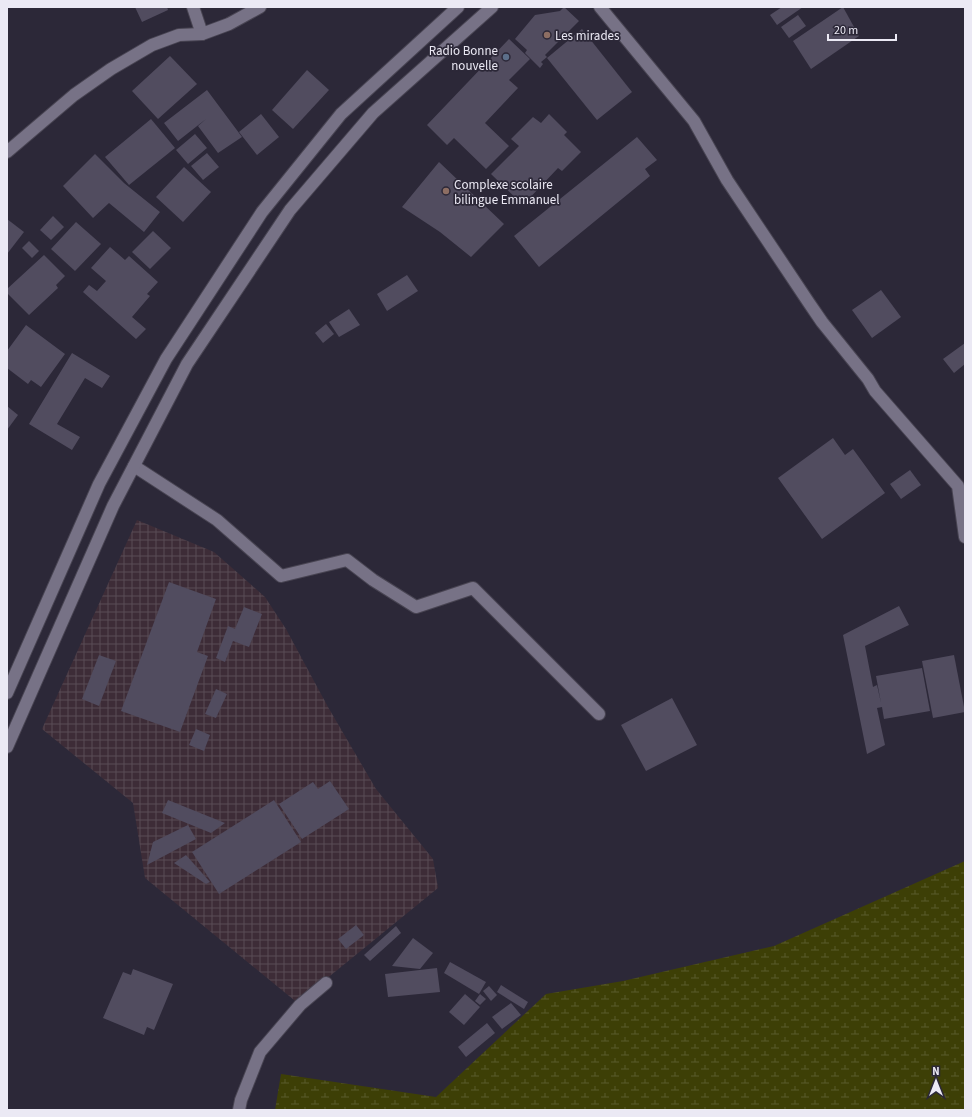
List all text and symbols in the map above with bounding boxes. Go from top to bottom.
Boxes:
scale bar [828,16,896,42]
text: 20 m [834,22,858,39]
place label: Les mirades [555,27,620,45]
marker: Les mirades [542,30,552,40]
place label: Radio Bonne nouvelle [429,42,498,75]
marker: Radio Bonne nouvelle [501,52,511,62]
place label: Complexe scolaire bilingue Emmanuel [454,176,560,209]
marker: Complexe scolaire bilingue Emmanuel [441,186,451,196]
north arrow [916,1061,956,1101]
text: N [932,1064,940,1079]

